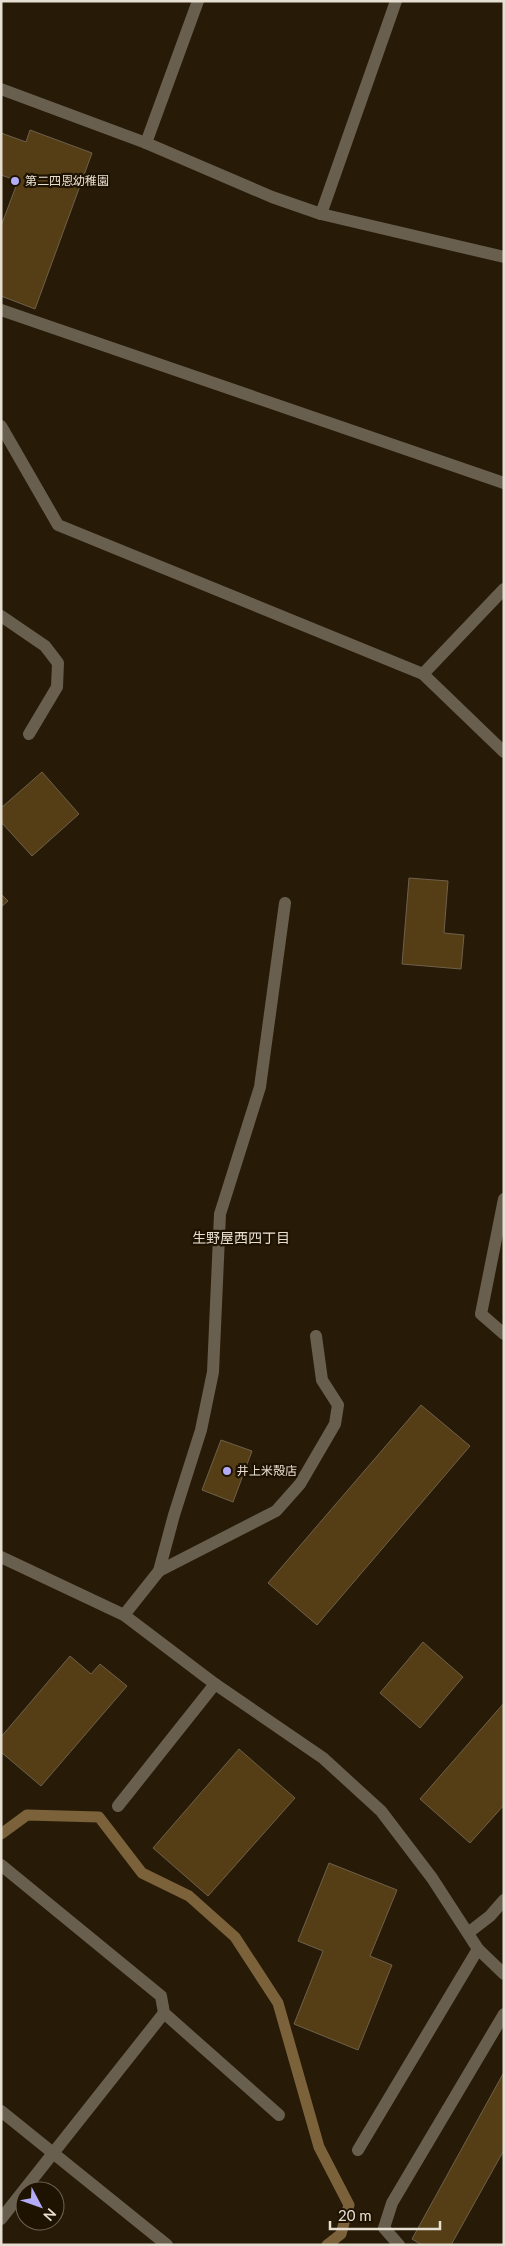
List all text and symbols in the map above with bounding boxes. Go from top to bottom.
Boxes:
place label: 第二四恩幼稚園 [25,173,109,188]
marker: 第二四恩幼稚園 [9,175,21,187]
district label: 生野屋西四丁目 [192,1229,290,1246]
place label: 井上米殻店 [237,1463,297,1478]
marker: 井上米殻店 [221,1465,233,1477]
north arrow [15,2181,65,2231]
scale bar [330,2198,440,2230]
text: N [40,2205,60,2225]
text: 20 m [338,2206,372,2224]

